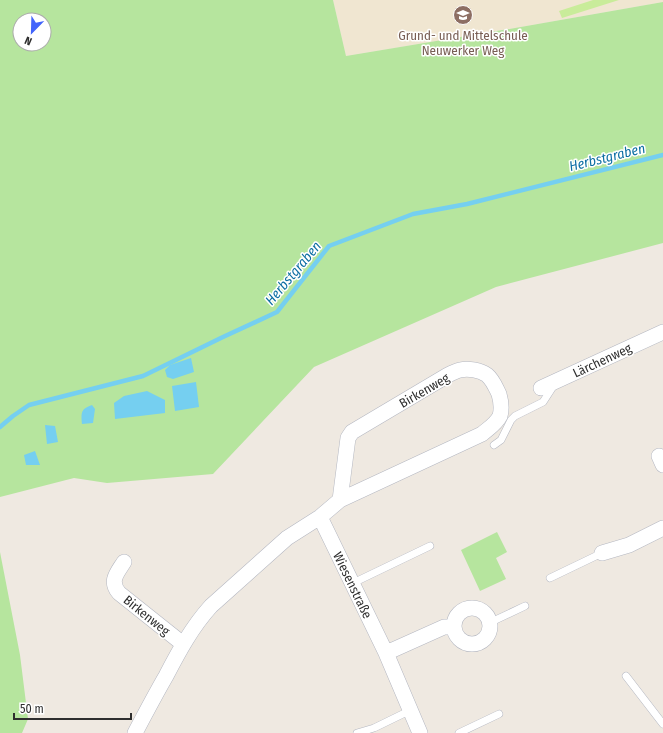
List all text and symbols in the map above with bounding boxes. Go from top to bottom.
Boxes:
school or university icon: Grund- und Mittelschule Neuwerker Weg [452,4,474,26]
north arrow [12,12,52,52]
place label: Grund- und Mittelschule Neuwerker Weg [398,28,528,58]
text: N [23,33,34,48]
water label: Herbstgraben [567,140,647,175]
water label: Herbstgraben [262,238,325,309]
street label: Lärchenweg [571,340,635,381]
street label: Birkenweg [397,370,453,411]
street label: Wiesenstraße [330,550,375,621]
street label: Birkenweg [121,592,174,639]
scale bar [14,695,131,721]
text: 50 m [20,702,44,716]

